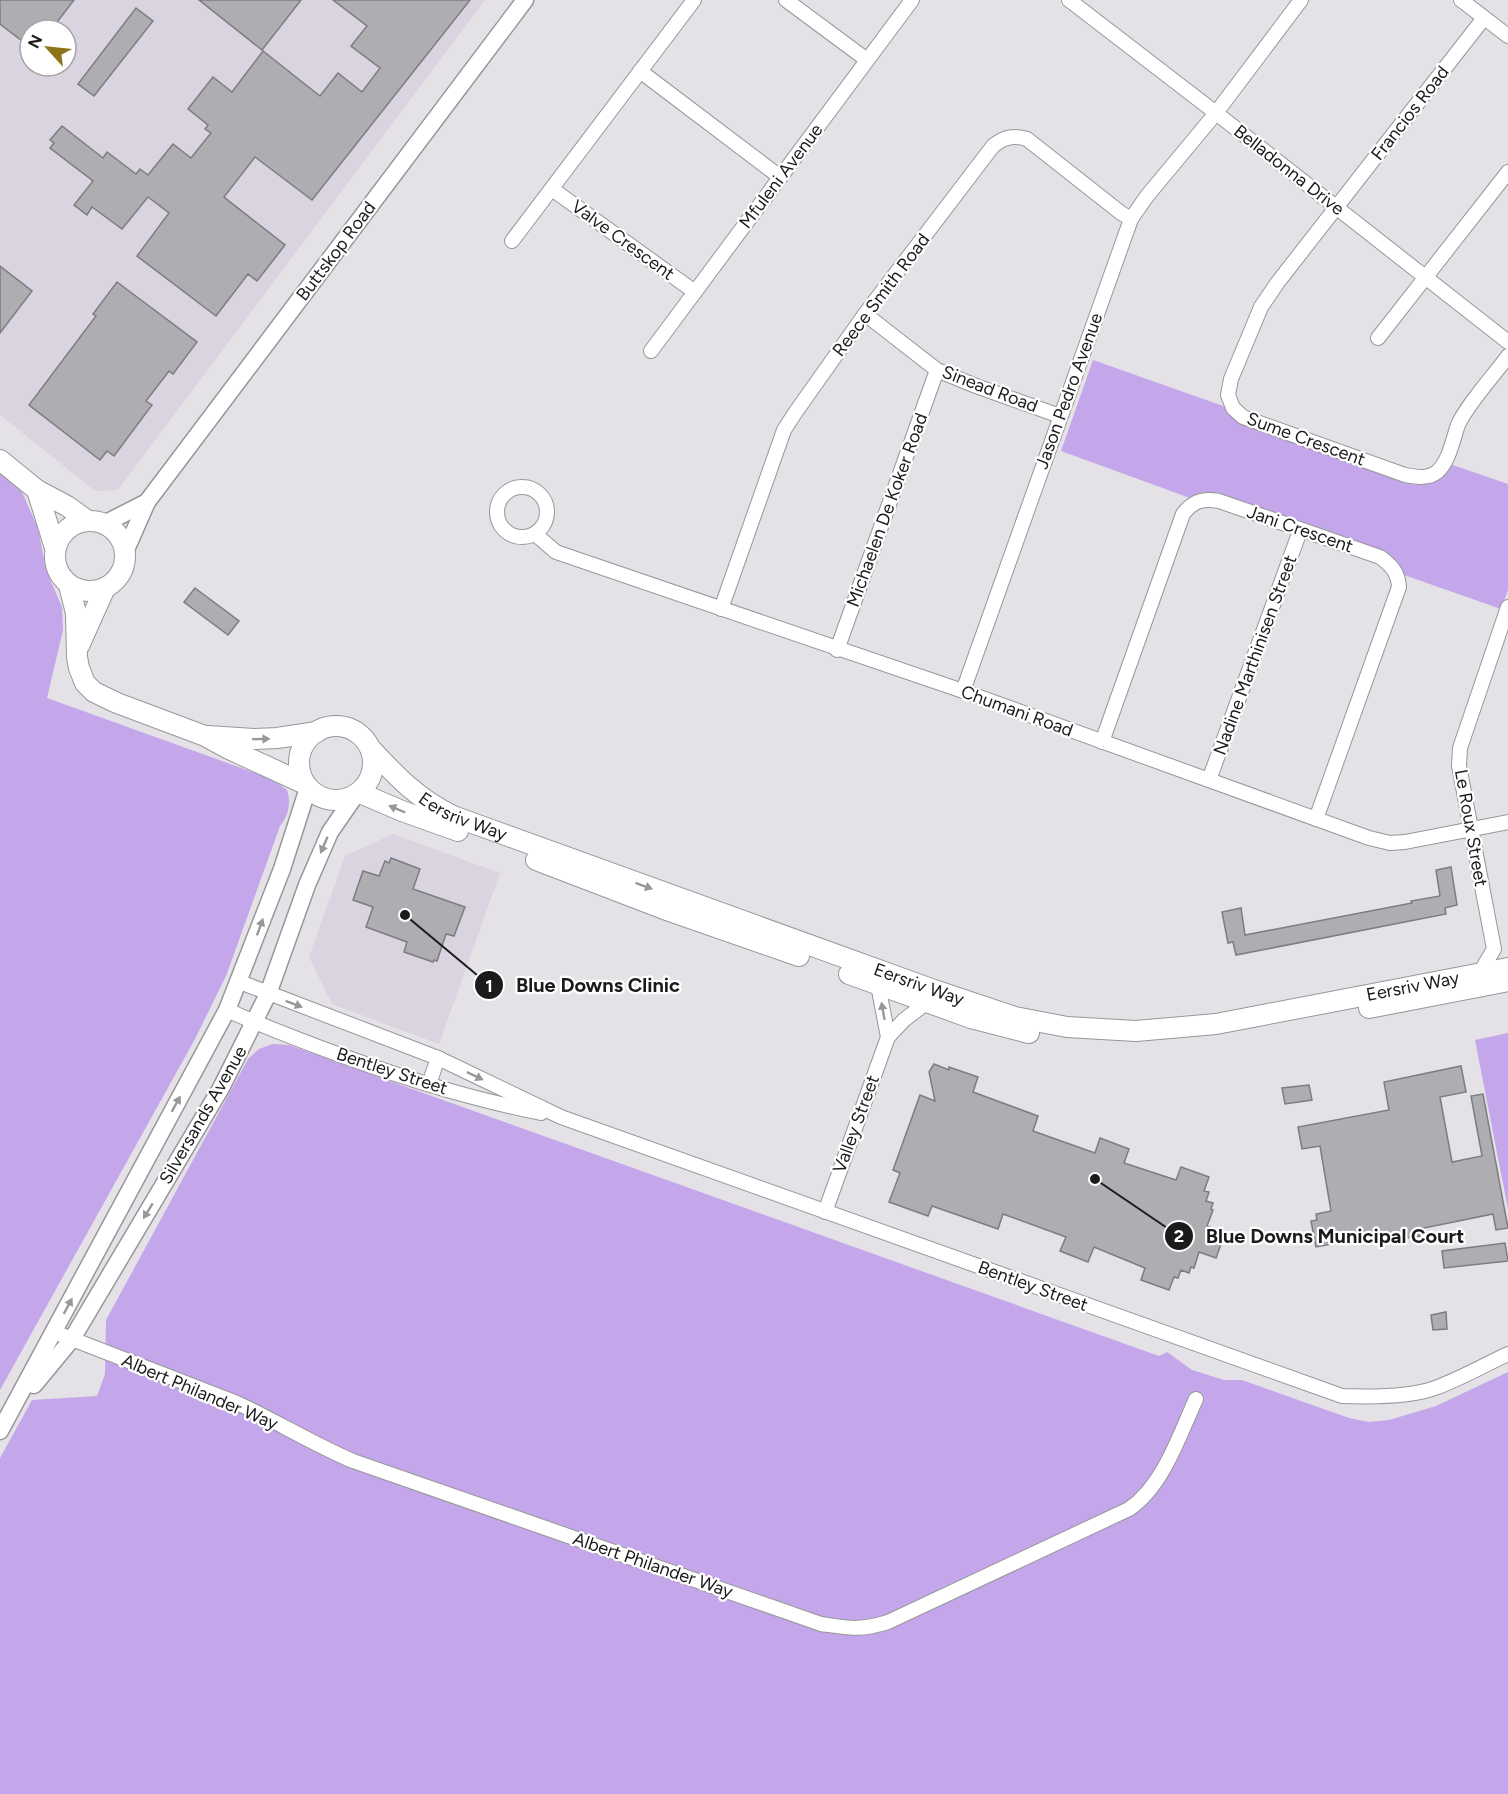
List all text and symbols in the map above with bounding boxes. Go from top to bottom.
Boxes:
north arrow [18,18,78,78]
text: N [24,32,46,51]
street label: Francios Road [1366,61,1454,165]
street label: Mfuleni Avenue [735,119,828,233]
street label: Belladonna Drive [1229,120,1349,220]
street label: Valve Crescent [567,195,679,285]
street label: Buttskop Road [292,197,380,305]
street label: Reece Smith Road [828,229,934,361]
street label: Jason Pedro Avenue [1031,310,1107,472]
street label: Sinead Road [939,361,1041,417]
street label: Sume Crescent [1244,407,1368,471]
street label: Michaelen De Koker Road [842,410,932,610]
street label: Jani Crescent [1244,501,1356,558]
street label: Nadine Marthinisen Street [1209,552,1301,758]
street label: Chumani Road [958,681,1076,741]
one-way arrow [252,734,271,743]
street label: Le Roux Street [1450,768,1492,889]
street label: Eersriv Way [414,788,510,846]
one-way arrow [388,803,406,813]
one-way arrow [320,837,329,854]
one-way arrow [635,881,653,891]
one-way arrow [255,918,265,936]
street label: Eersriv Way [871,958,967,1010]
callout: Blue Downs Clinic [474,966,692,1004]
street label: Eersriv Way [1364,967,1461,1006]
text: Blue Downs Clinic [516,973,680,997]
text: 1 [485,975,493,997]
one-way arrow [285,1000,303,1010]
one-way arrow [878,1001,887,1020]
street label: Silversands Avenue [154,1042,252,1188]
street label: Bentley Street [334,1043,451,1099]
one-way arrow [467,1071,484,1080]
street label: Valley Street [828,1072,884,1176]
one-way arrow [171,1095,181,1112]
one-way arrow [143,1203,153,1220]
callout: Blue Downs Municipal Court [1164,1217,1476,1255]
text: Blue Downs Municipal Court [1206,1224,1464,1248]
text: 2 [1174,1225,1184,1247]
street label: Bentley Street [975,1256,1091,1316]
one-way arrow [63,1297,73,1314]
street label: Albert Philander Way [119,1349,282,1435]
street label: Albert Philander Way [570,1527,736,1603]

